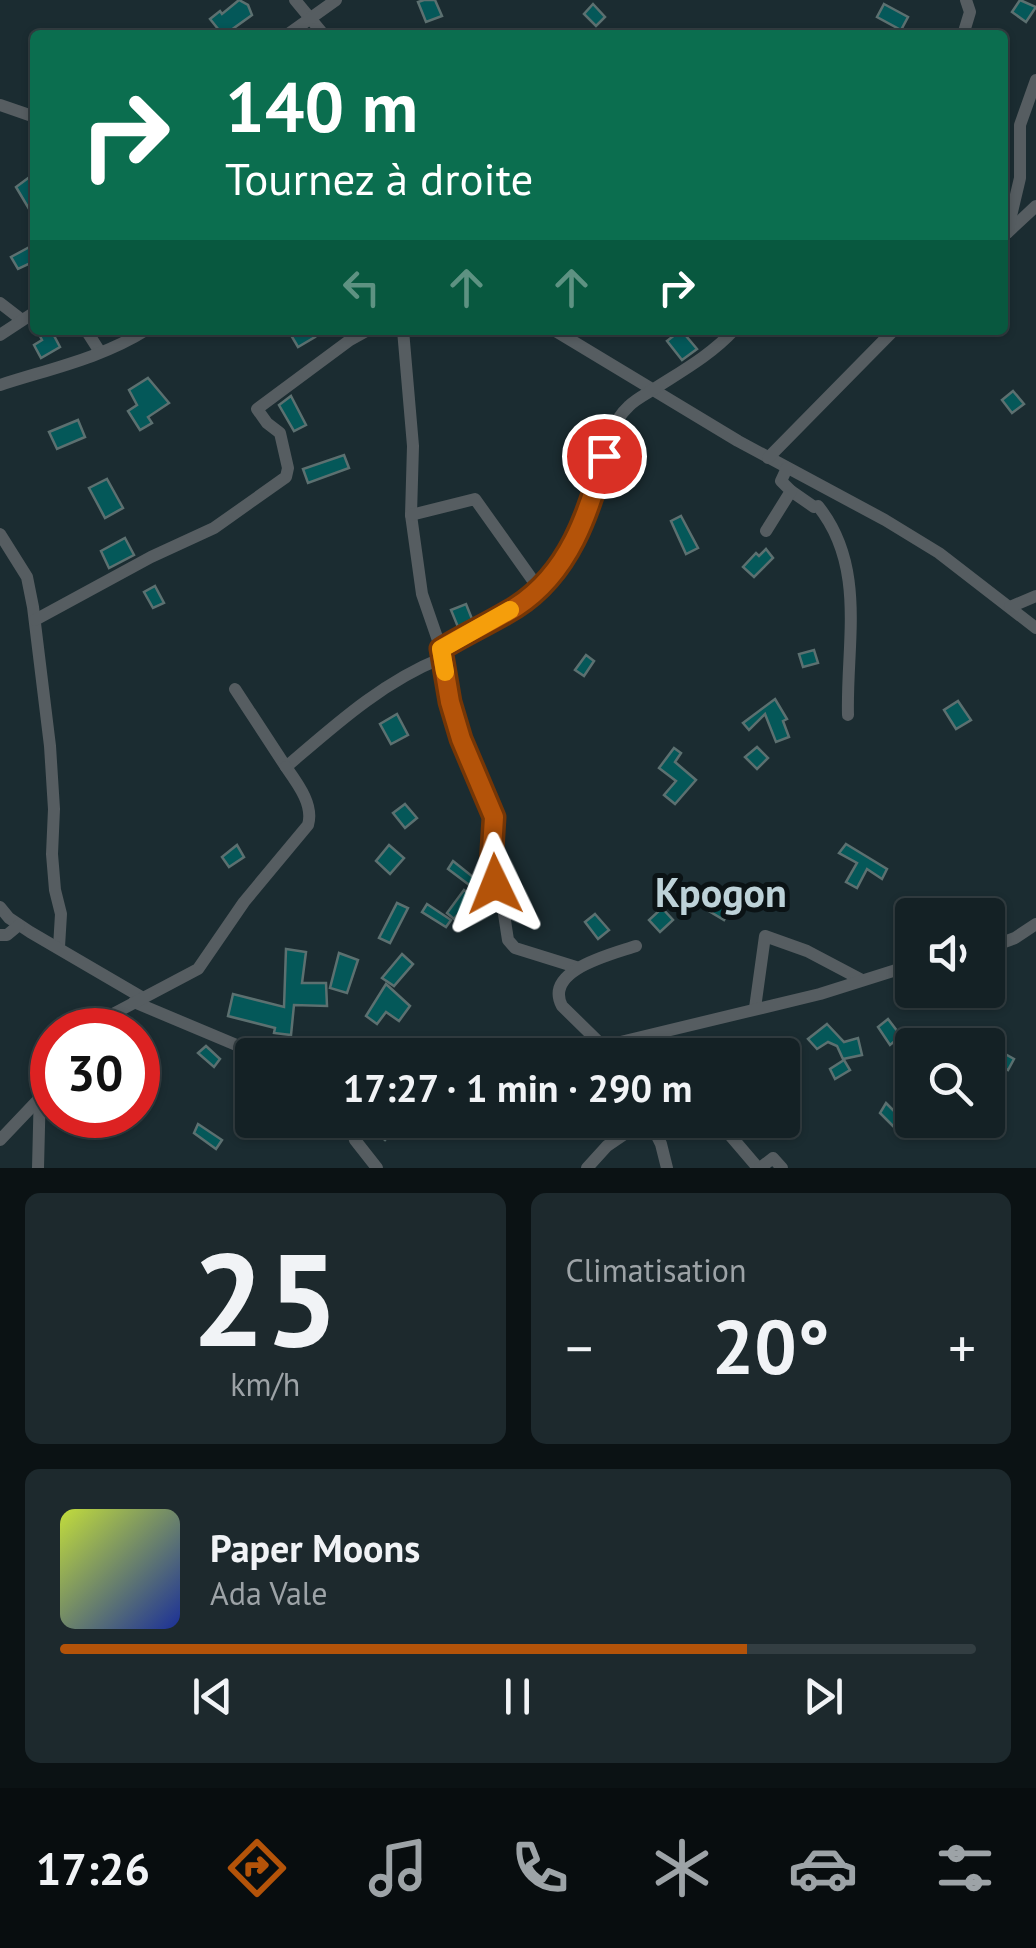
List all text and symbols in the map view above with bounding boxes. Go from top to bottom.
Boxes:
text: 140 m [225,61,418,151]
icon: right [60,70,190,200]
text: Tournez à droite [225,149,533,207]
icon: left [334,260,389,315]
icon: ahead [439,260,494,315]
icon: ahead [544,260,599,315]
icon: right [649,260,704,315]
pin [562,414,647,499]
icon: arrive [577,429,632,484]
position arrow [443,832,547,936]
district label: Kpogon [655,866,787,918]
map controls [895,898,1005,1138]
button: sound [895,898,1005,1008]
speed limit sign: 30 [30,1008,160,1138]
button: search [895,1028,1005,1138]
text: 17:27 · 1 min · 290 m [343,1063,692,1112]
text: 25 [192,1214,339,1382]
text: Climatisation [566,1249,746,1291]
text: 20° [712,1298,830,1395]
text: − [566,1312,593,1383]
text: + [948,1312,976,1383]
text: km/h [230,1363,300,1405]
text: Paper Moons [210,1523,420,1572]
text: Ada Vale [210,1572,327,1614]
icon: previous [185,1669,240,1724]
icon: pause [490,1669,545,1724]
icon: next [796,1669,851,1724]
icon: directions [222,1833,292,1903]
icon: music [363,1833,433,1903]
icon: phone [505,1833,575,1903]
icon: climate [647,1833,717,1903]
icon: car [788,1833,858,1903]
icon: filters [930,1833,1000,1903]
text: 17:26 [36,1839,150,1897]

